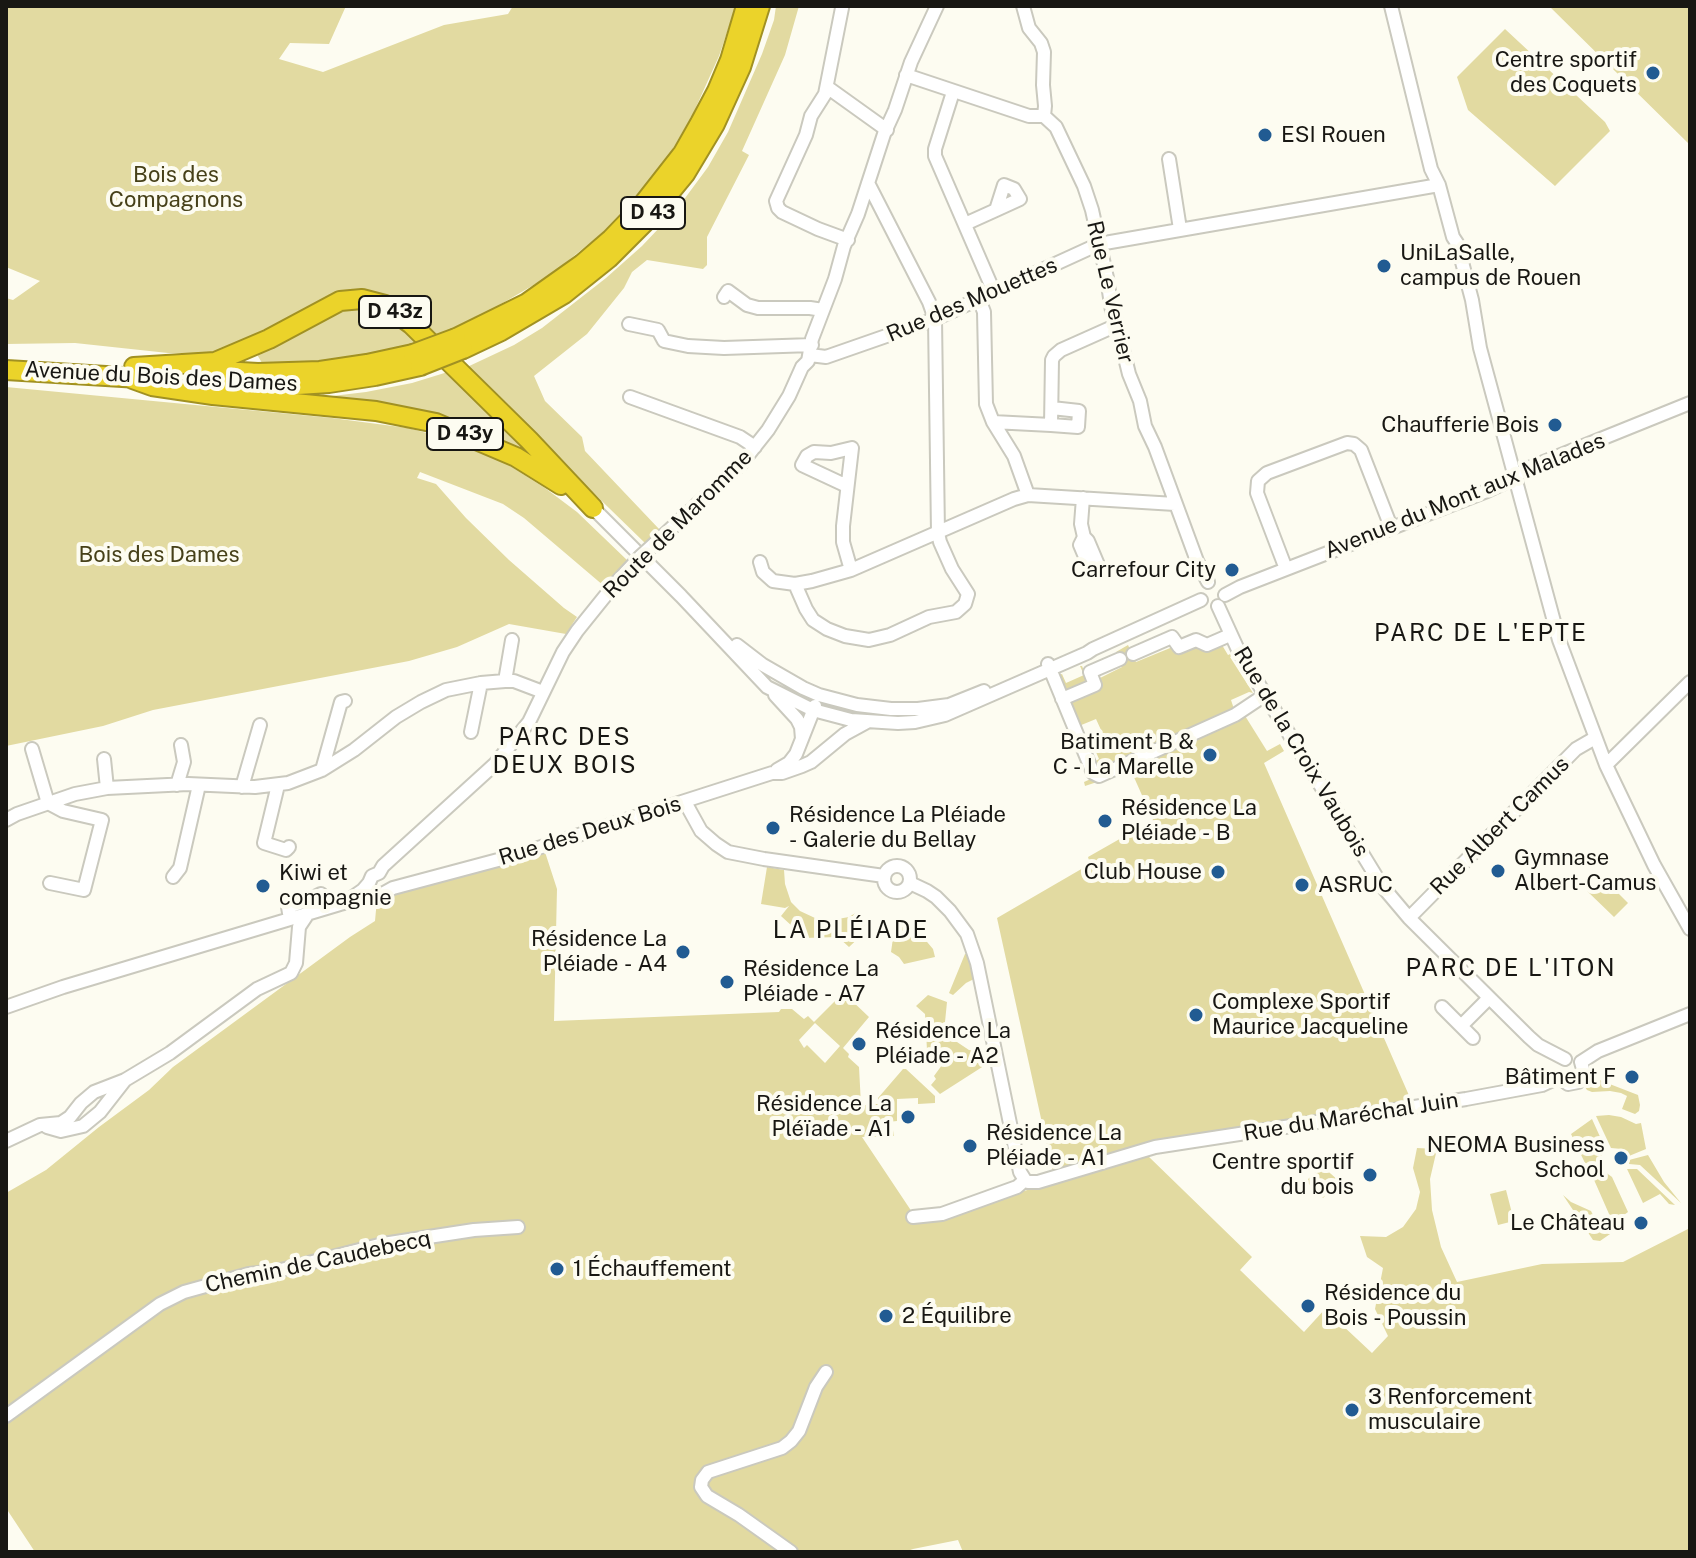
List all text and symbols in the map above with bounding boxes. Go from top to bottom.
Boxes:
place label: Centre sportif des Coquets [1495,47,1637,98]
marker: Centre sportif des Coquets [1644,64,1662,82]
place label: ESI Rouen [1281,122,1386,148]
marker: ESI Rouen [1256,126,1274,144]
park label: Bois des Compagnons [109,162,243,214]
road number: D 43 [621,197,685,229]
street label: Rue Le Verrier [1081,218,1139,366]
place label: UniLaSalle, campus de Rouen [1400,240,1581,292]
street label: Rue des Mouettes [883,252,1061,348]
marker: UniLaSalle, campus de Rouen [1375,257,1393,275]
road number: D 43z [359,296,431,328]
street label: Avenue du Bois des Dames [24,357,298,397]
place label: Chaufferie Bois [1381,412,1539,438]
marker: Chaufferie Bois [1546,416,1564,434]
road number: D 43y [427,418,503,450]
street label: Avenue du Mont aux Malades [1321,428,1609,564]
street label: Route de Maromme [598,444,758,604]
park label: Bois des Dames [78,542,240,568]
place label: Carrefour City [1071,557,1216,583]
marker: Carrefour City [1223,561,1241,579]
district label: PARC DE L'EPTE [1374,620,1588,648]
street label: Rue de la Croix Vaubois [1228,642,1374,862]
district label: PARC DES DEUX BOIS [492,724,638,780]
place label: Batiment B & C - La Marelle [1053,729,1194,780]
marker: Batiment B & C - La Marelle [1201,746,1219,764]
street label: Rue Albert Camus [1425,751,1575,901]
street label: Rue des Deux Bois [496,791,684,871]
place label: Résidence La Pléiade - B [1121,795,1257,846]
place label: Résidence La Pléiade - Galerie du Bellay [789,802,1006,854]
marker: Résidence La Pléiade - B [1096,812,1114,830]
marker: Résidence La Pléiade - Galerie du Bellay [764,819,782,837]
place label: Gymnase Albert-Camus [1514,845,1656,896]
place label: Club House [1084,859,1202,885]
place label: Kiwi et compagnie [279,860,392,912]
marker: Gymnase Albert-Camus [1489,862,1507,880]
marker: Club House [1209,863,1227,881]
place label: ASRUC [1318,872,1393,898]
marker: ASRUC [1293,876,1311,894]
marker: Kiwi et compagnie [254,877,272,895]
district label: LA PLÉIADE [773,917,929,945]
place label: Résidence La Pléiade - A4 [531,926,667,978]
marker: Résidence La Pléiade - A4 [674,943,692,961]
district label: PARC DE L'ITON [1405,955,1617,983]
place label: Résidence La Pléiade - A7 [743,956,879,1008]
marker: Résidence La Pléiade - A7 [718,973,736,991]
place label: Complexe Sportif Maurice Jacqueline [1212,989,1408,1040]
marker: Complexe Sportif Maurice Jacqueline [1187,1006,1205,1024]
place label: Résidence La Pléiade - A2 [875,1018,1011,1070]
marker: Résidence La Pléiade - A2 [850,1035,868,1053]
place label: Bâtiment F [1505,1064,1616,1090]
marker: Bâtiment F [1623,1068,1641,1086]
street label: Rue du Maréchal Juin [1242,1087,1460,1147]
place label: Résidence La Pléïade - A1 [756,1091,892,1142]
marker: Résidence La Pléïade - A1 [899,1108,917,1126]
place label: Résidence La Pléiade - A1 [986,1120,1122,1172]
place label: NEOMA Business School [1427,1132,1605,1184]
marker: Résidence La Pléiade - A1 [961,1137,979,1155]
place label: Centre sportif du bois [1212,1149,1354,1200]
marker: NEOMA Business School [1612,1149,1630,1167]
marker: Centre sportif du bois [1361,1166,1379,1184]
place label: Le Château [1510,1210,1625,1236]
marker: Le Château [1632,1214,1650,1232]
street label: Chemin de Caudebecq [203,1225,433,1299]
place label: 1 Échauffement [573,1256,732,1282]
marker: 1 Échauffement [548,1260,566,1278]
place label: Résidence du Bois - Poussin [1324,1280,1466,1332]
marker: Résidence du Bois - Poussin [1299,1297,1317,1315]
place label: 2 Équilibre [902,1303,1012,1329]
marker: 2 Équilibre [877,1307,895,1325]
place label: 3 Renforcement musculaire [1368,1384,1533,1436]
marker: 3 Renforcement musculaire [1343,1401,1361,1419]

